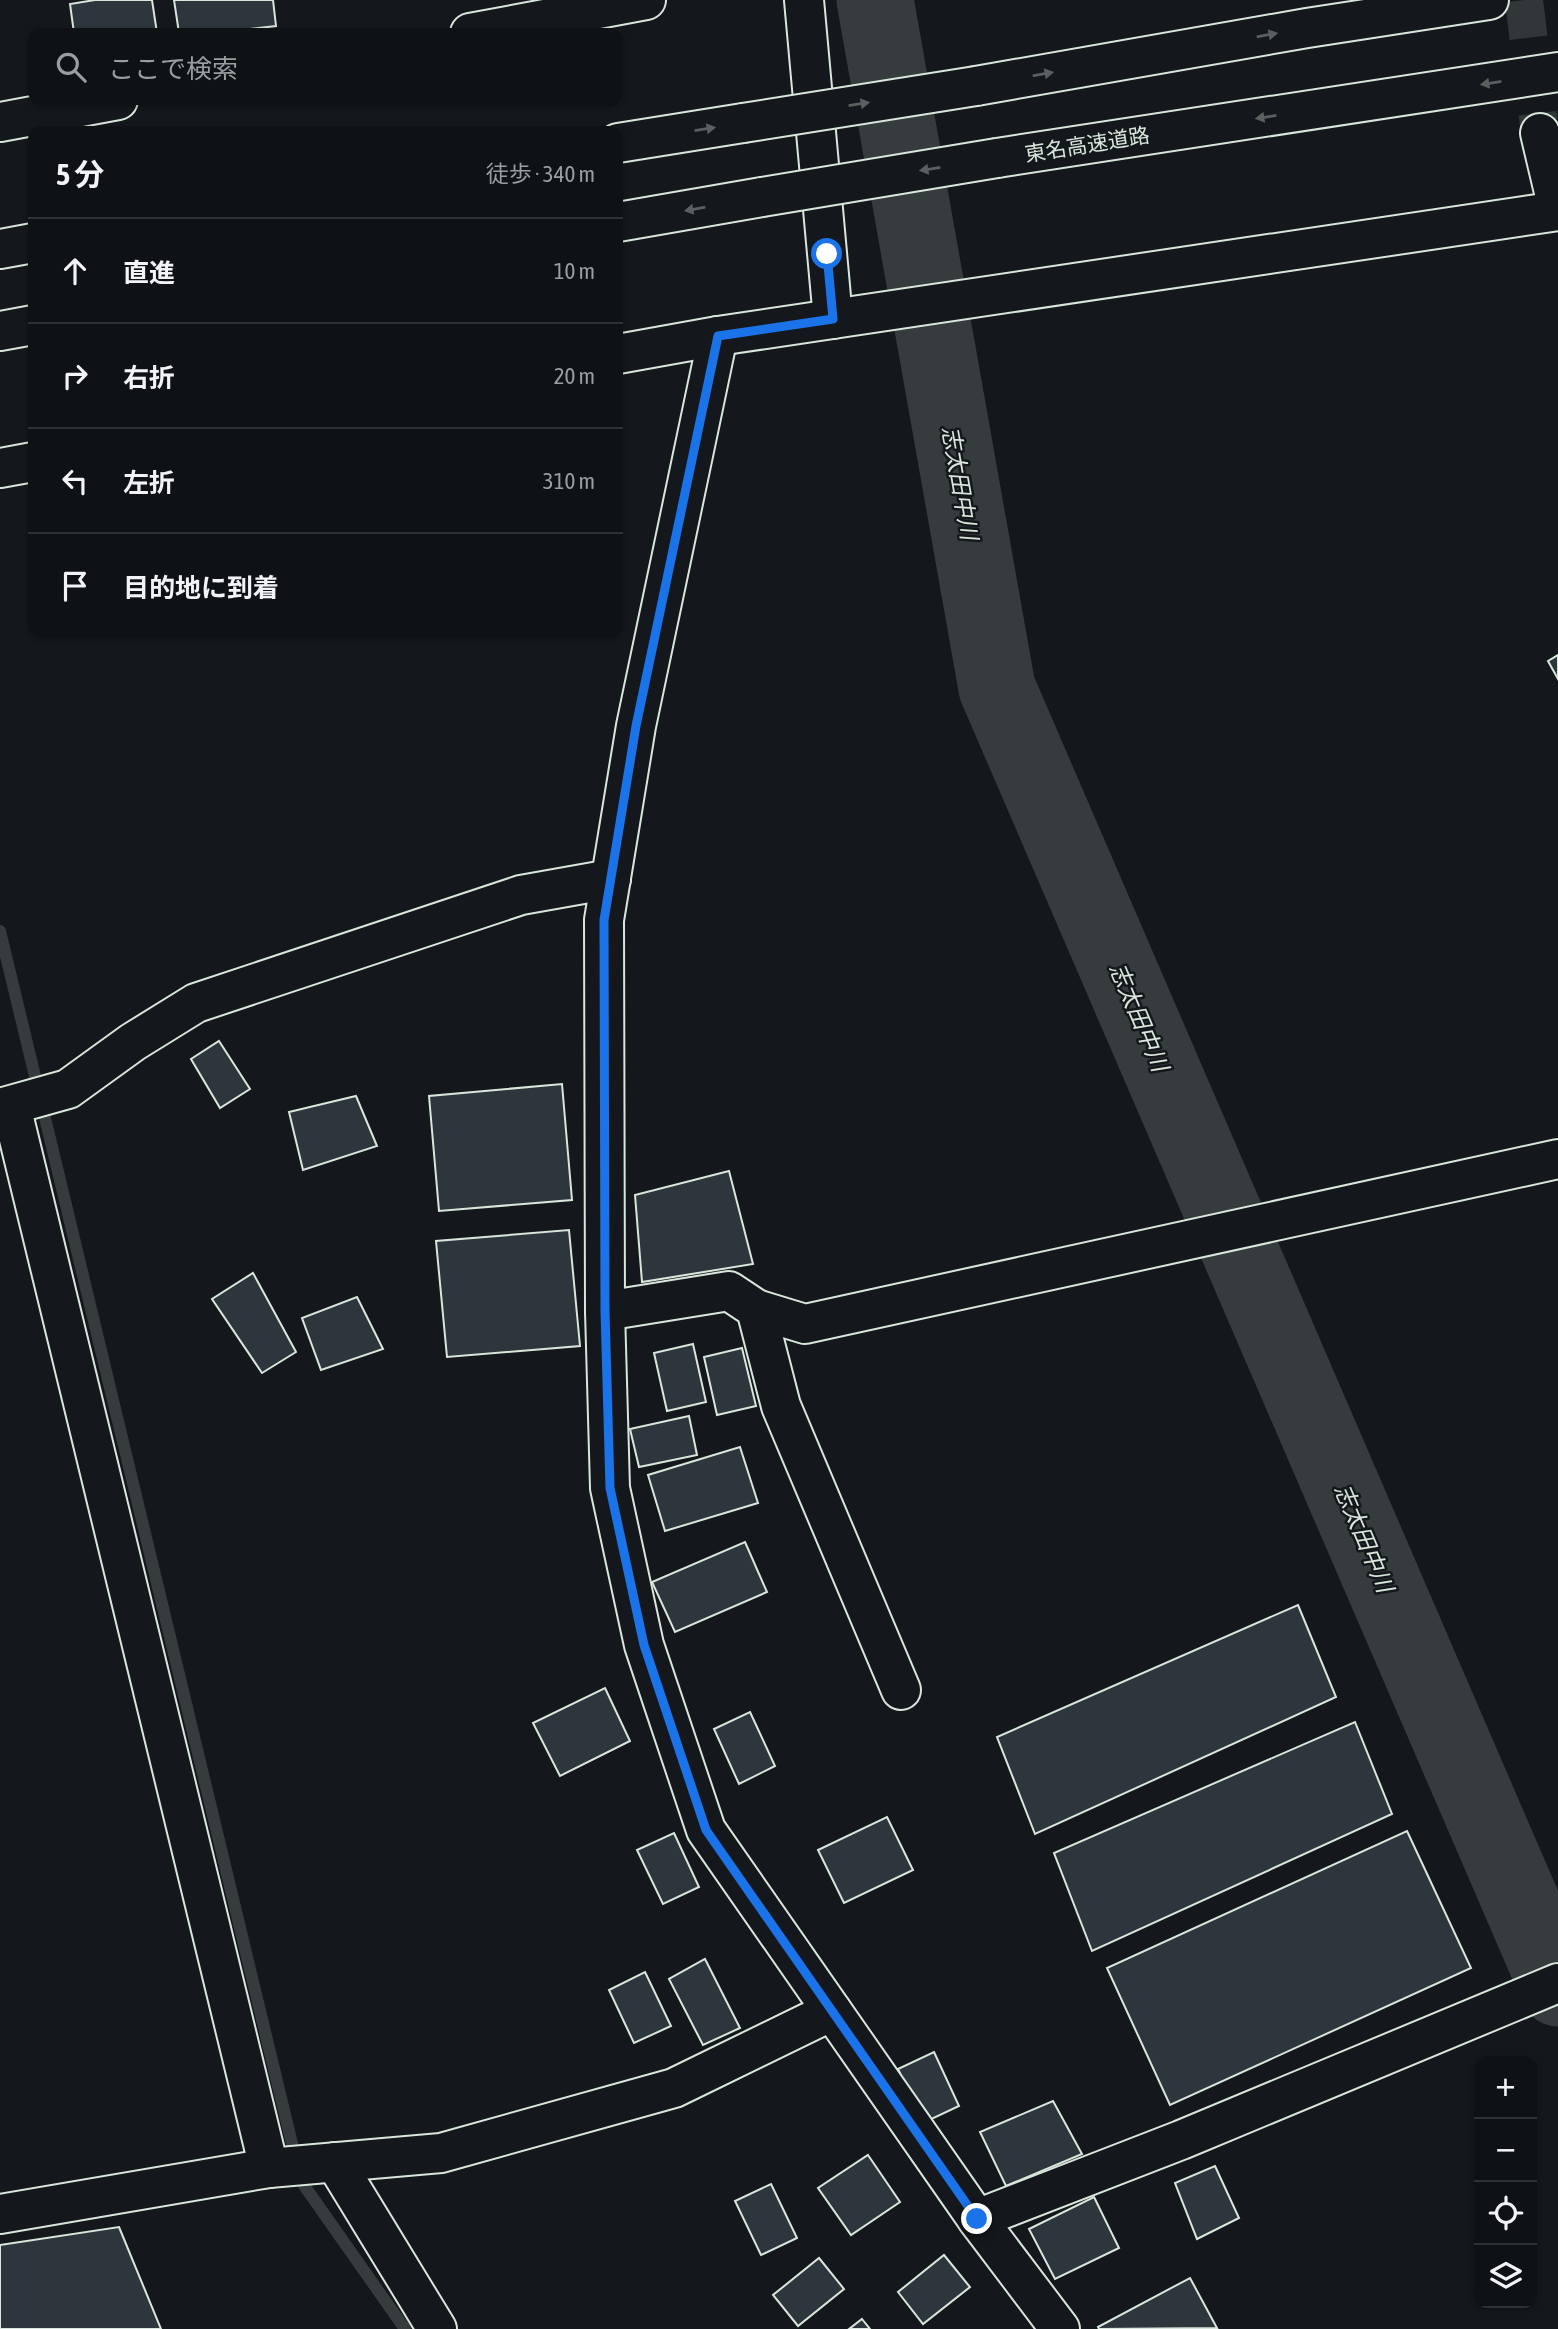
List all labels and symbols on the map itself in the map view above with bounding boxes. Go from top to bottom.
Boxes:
one-way arrow [1256,29,1278,40]
one-way arrow [1032,68,1054,79]
one-way arrow [1479,77,1501,88]
one-way arrow [848,98,870,109]
one-way arrow [1255,112,1277,123]
street label: 東名高速道路 [1023,122,1151,166]
one-way arrow [694,123,716,134]
one-way arrow [919,164,941,175]
one-way arrow [684,204,706,215]
route start [811,238,842,269]
water label: 志太田中川 [937,424,983,545]
water label: 志太田中川 [1105,959,1175,1078]
water label: 志太田中川 [1330,1480,1400,1599]
route end [961,2203,992,2234]

